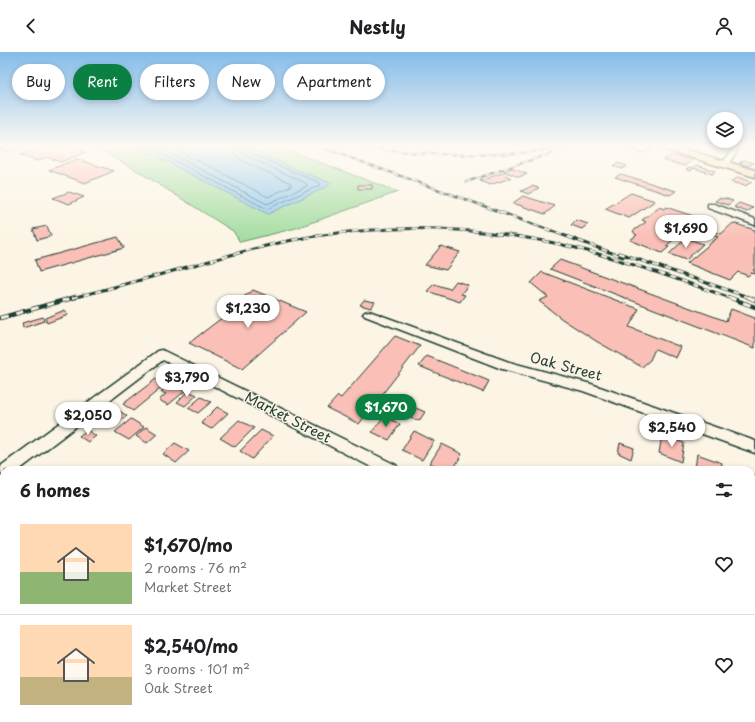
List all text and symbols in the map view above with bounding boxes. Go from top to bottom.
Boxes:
text: Nestly [349,13,406,40]
icon: back [20,15,42,37]
icon: person [713,15,735,37]
chip: Buy [12,64,65,100]
chip: Rent [73,64,132,100]
chip: Filters [140,64,209,100]
chip: New [217,64,275,100]
chip: Apartment [283,64,385,100]
map controls [707,112,743,148]
button: layers [707,112,743,148]
pin: $1,690 [653,215,719,249]
text: $1,690 [664,218,708,237]
pin: $1,230 [215,295,281,329]
text: $1,230 [226,298,270,317]
street label: Oak Street [528,346,605,386]
pin: $3,790 [154,364,220,398]
text: $3,790 [165,367,209,386]
street label: Market Street [241,386,335,448]
pin: $1,670 [353,394,419,428]
text: $1,670 [364,397,408,416]
pin: $2,050 [55,402,121,436]
text: $2,050 [64,405,112,424]
pin: $2,540 [639,414,705,448]
text: $2,540 [648,417,696,436]
text: 6 homes [20,477,90,503]
icon: filters [713,479,735,501]
text: $1,670/mo [144,532,232,558]
icon: home [52,540,100,588]
icon: heart [713,553,735,575]
text: 2 rooms · 76 m² [144,558,247,577]
text: Market Street [144,577,232,596]
text: $2,540/mo [144,633,238,659]
icon: home [52,641,100,689]
icon: heart [713,654,735,676]
text: 3 rooms · 101 m² [144,659,250,678]
text: Oak Street [144,678,212,697]

